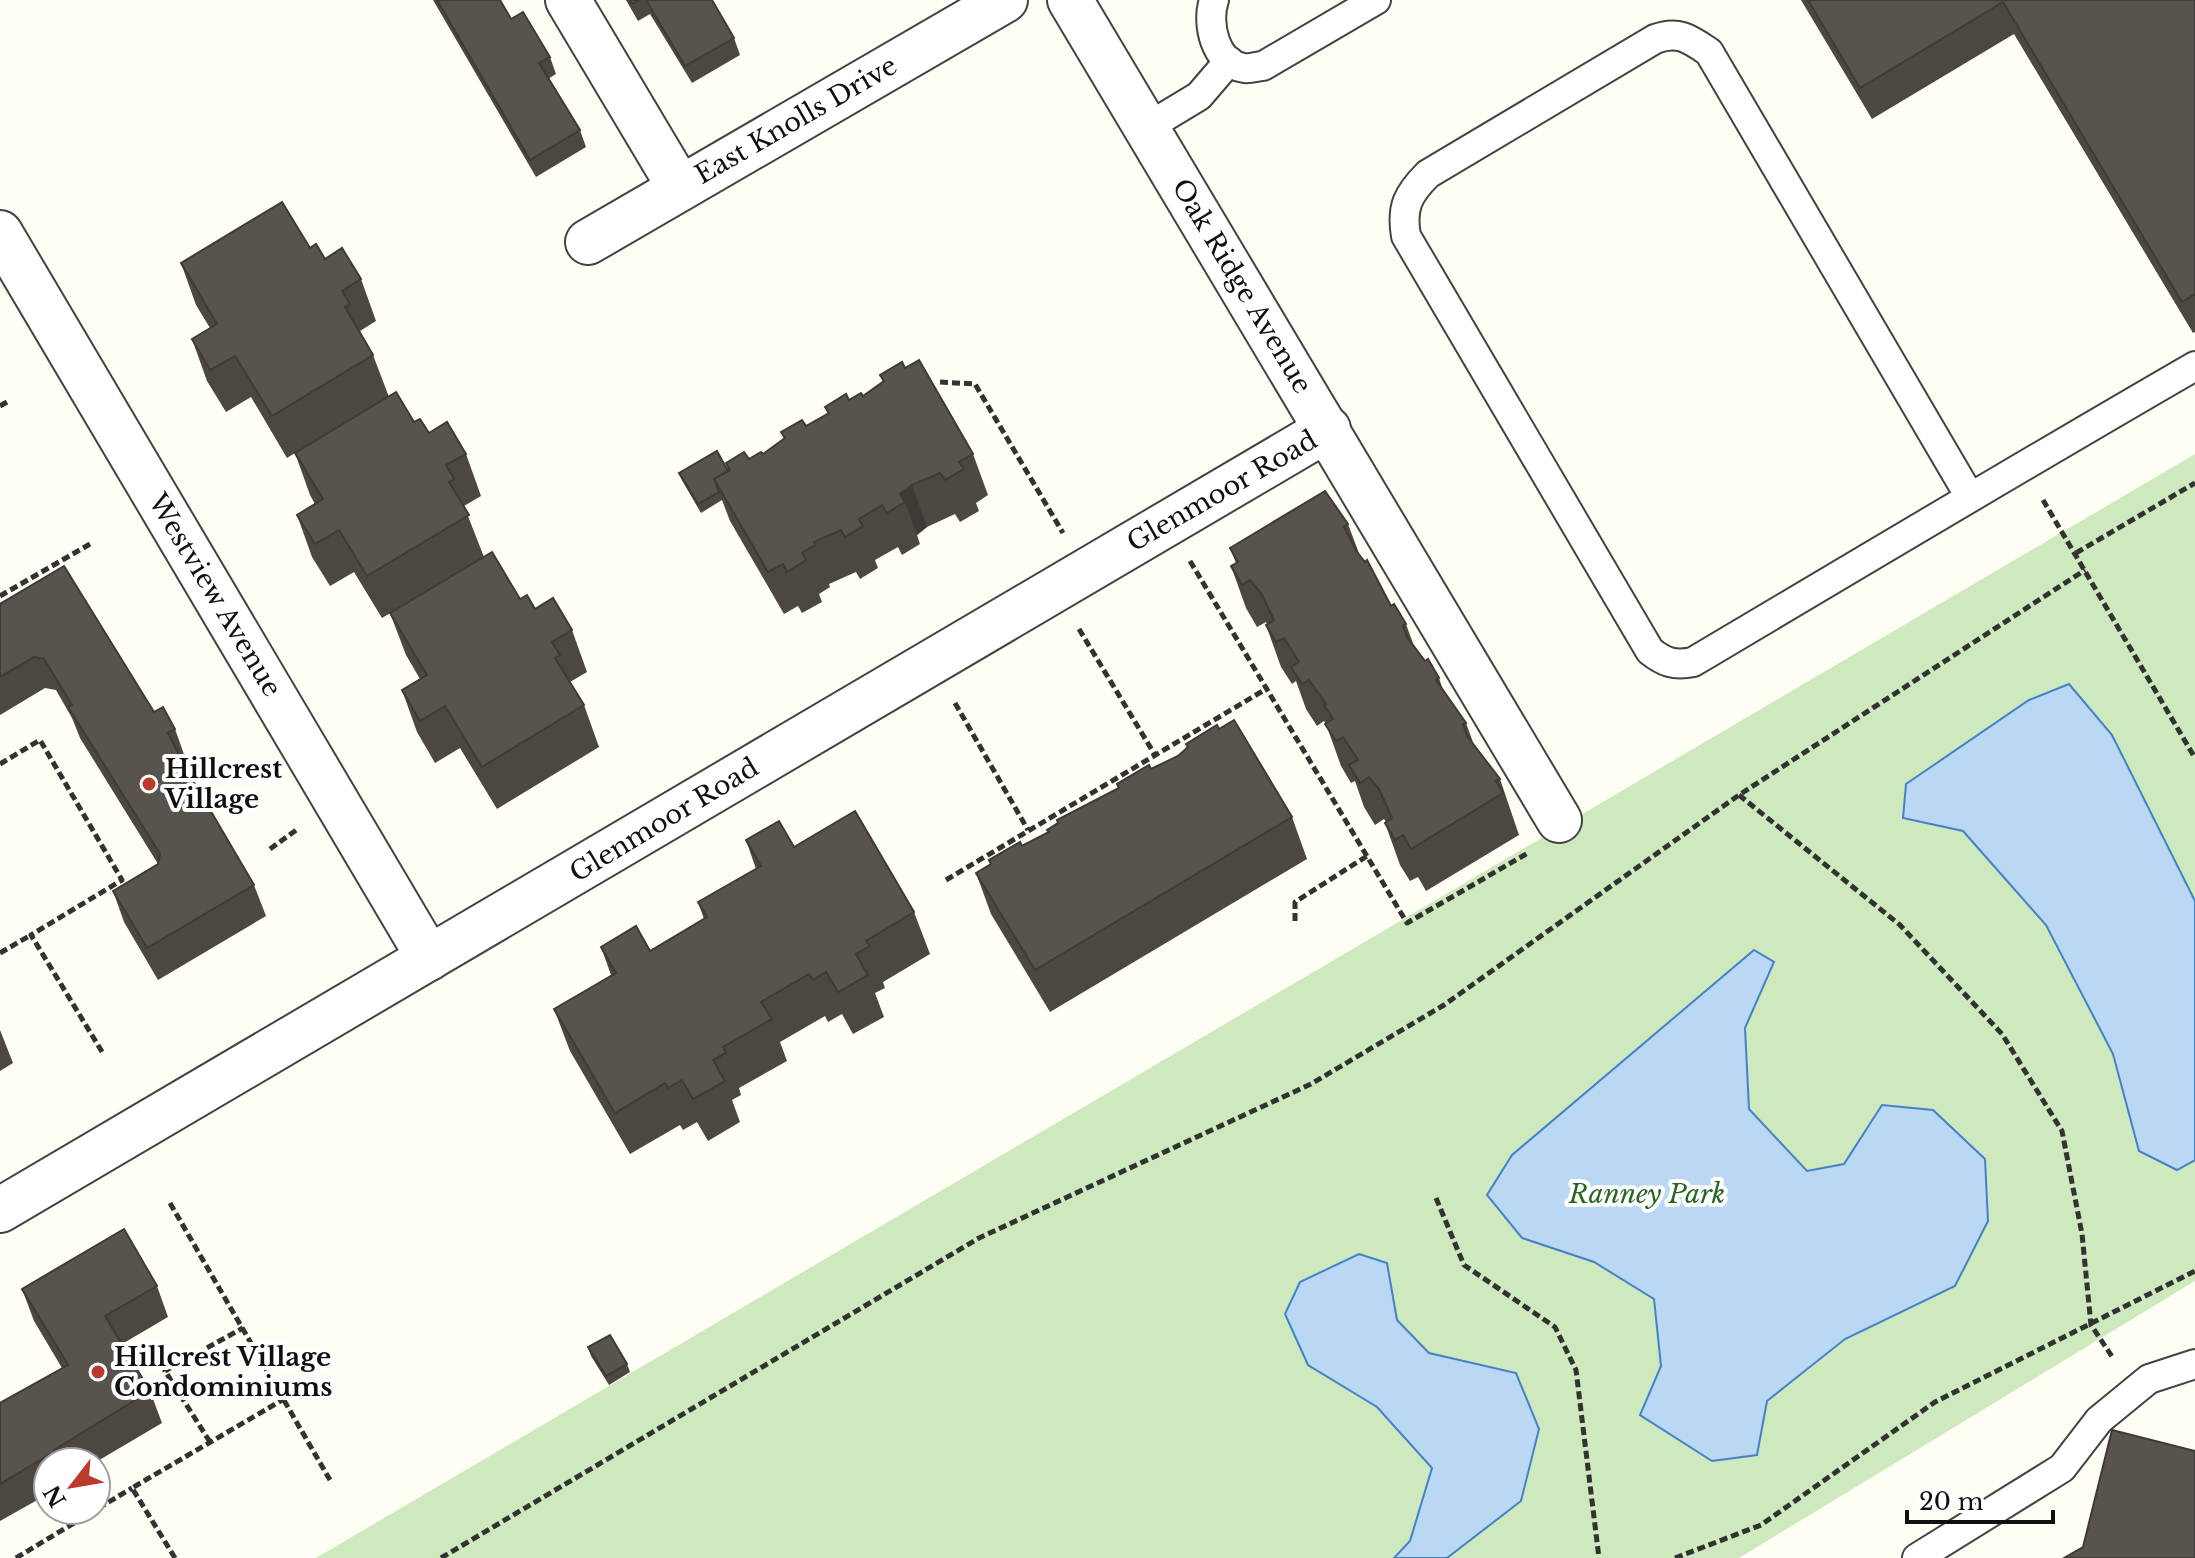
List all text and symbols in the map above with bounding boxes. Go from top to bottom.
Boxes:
street label: East Knolls Drive [689,49,903,191]
street label: Oak Ridge Avenue [1165,173,1319,399]
street label: Glenmoor Road [1121,424,1323,558]
street label: Westview Avenue [141,487,288,702]
street label: Glenmoor Road [564,751,764,889]
place label: Hillcrest Village [164,753,282,815]
marker: Hillcrest Village [140,775,158,793]
park label: Ranney Park [1568,1178,1725,1210]
place label: Hillcrest Village Condominiums [114,1341,332,1403]
marker: Hillcrest Village Condominiums [89,1363,107,1381]
north arrow [32,1446,112,1526]
scale bar [1907,1474,2053,1524]
text: N [38,1480,72,1512]
text: 20 m [1919,1487,1984,1516]

